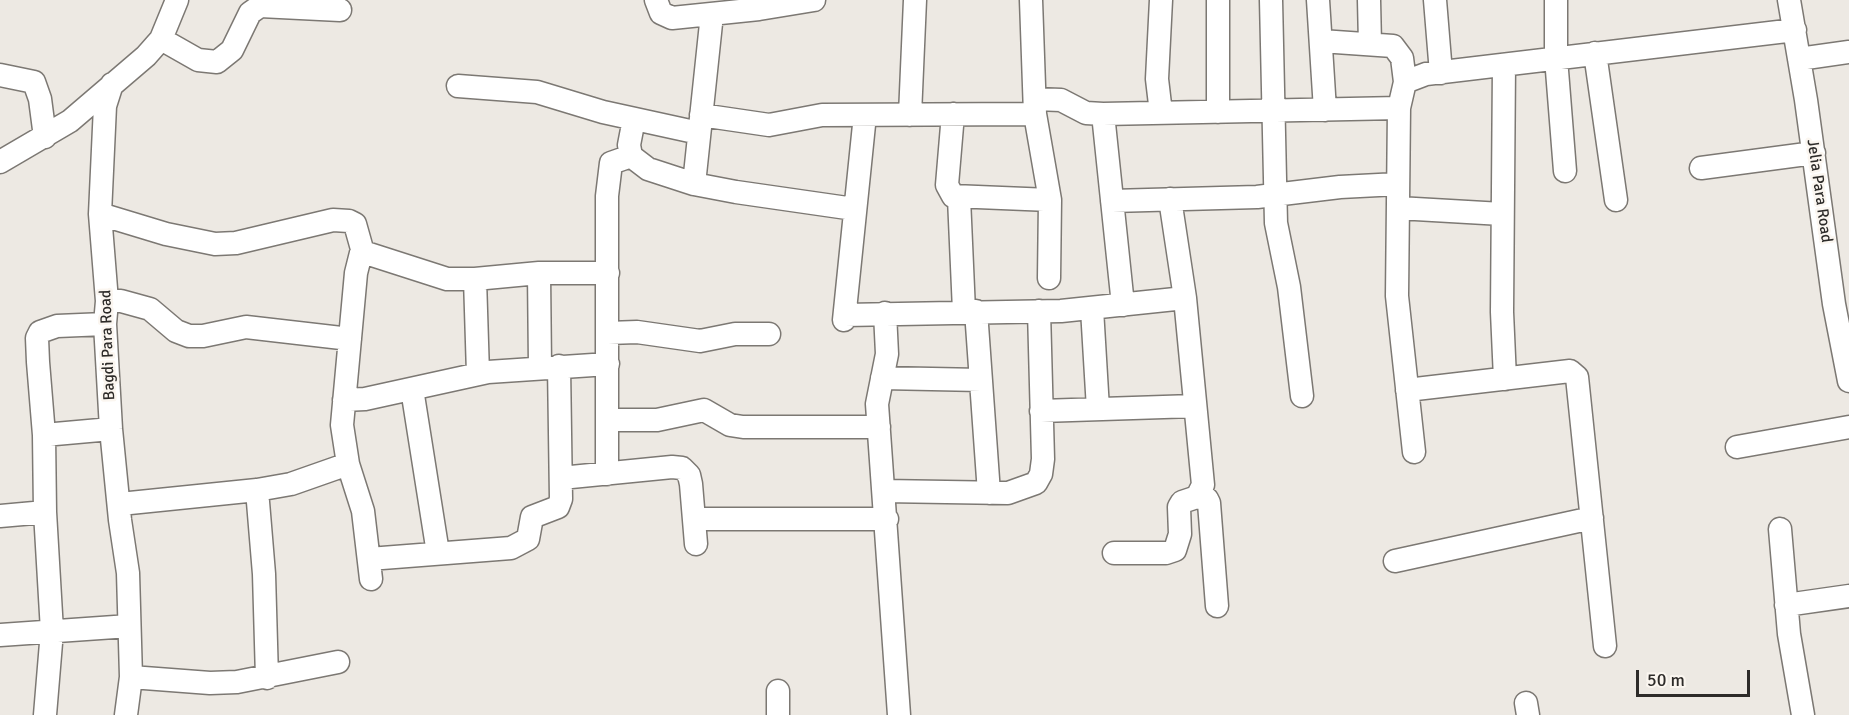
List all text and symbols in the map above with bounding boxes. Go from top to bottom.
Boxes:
street label: Jelia Para Road [1802,138,1836,244]
street label: Bagdi Para Road [96,289,120,401]
scale bar [1639,658,1753,696]
text: 50 m [1647,669,1685,691]

